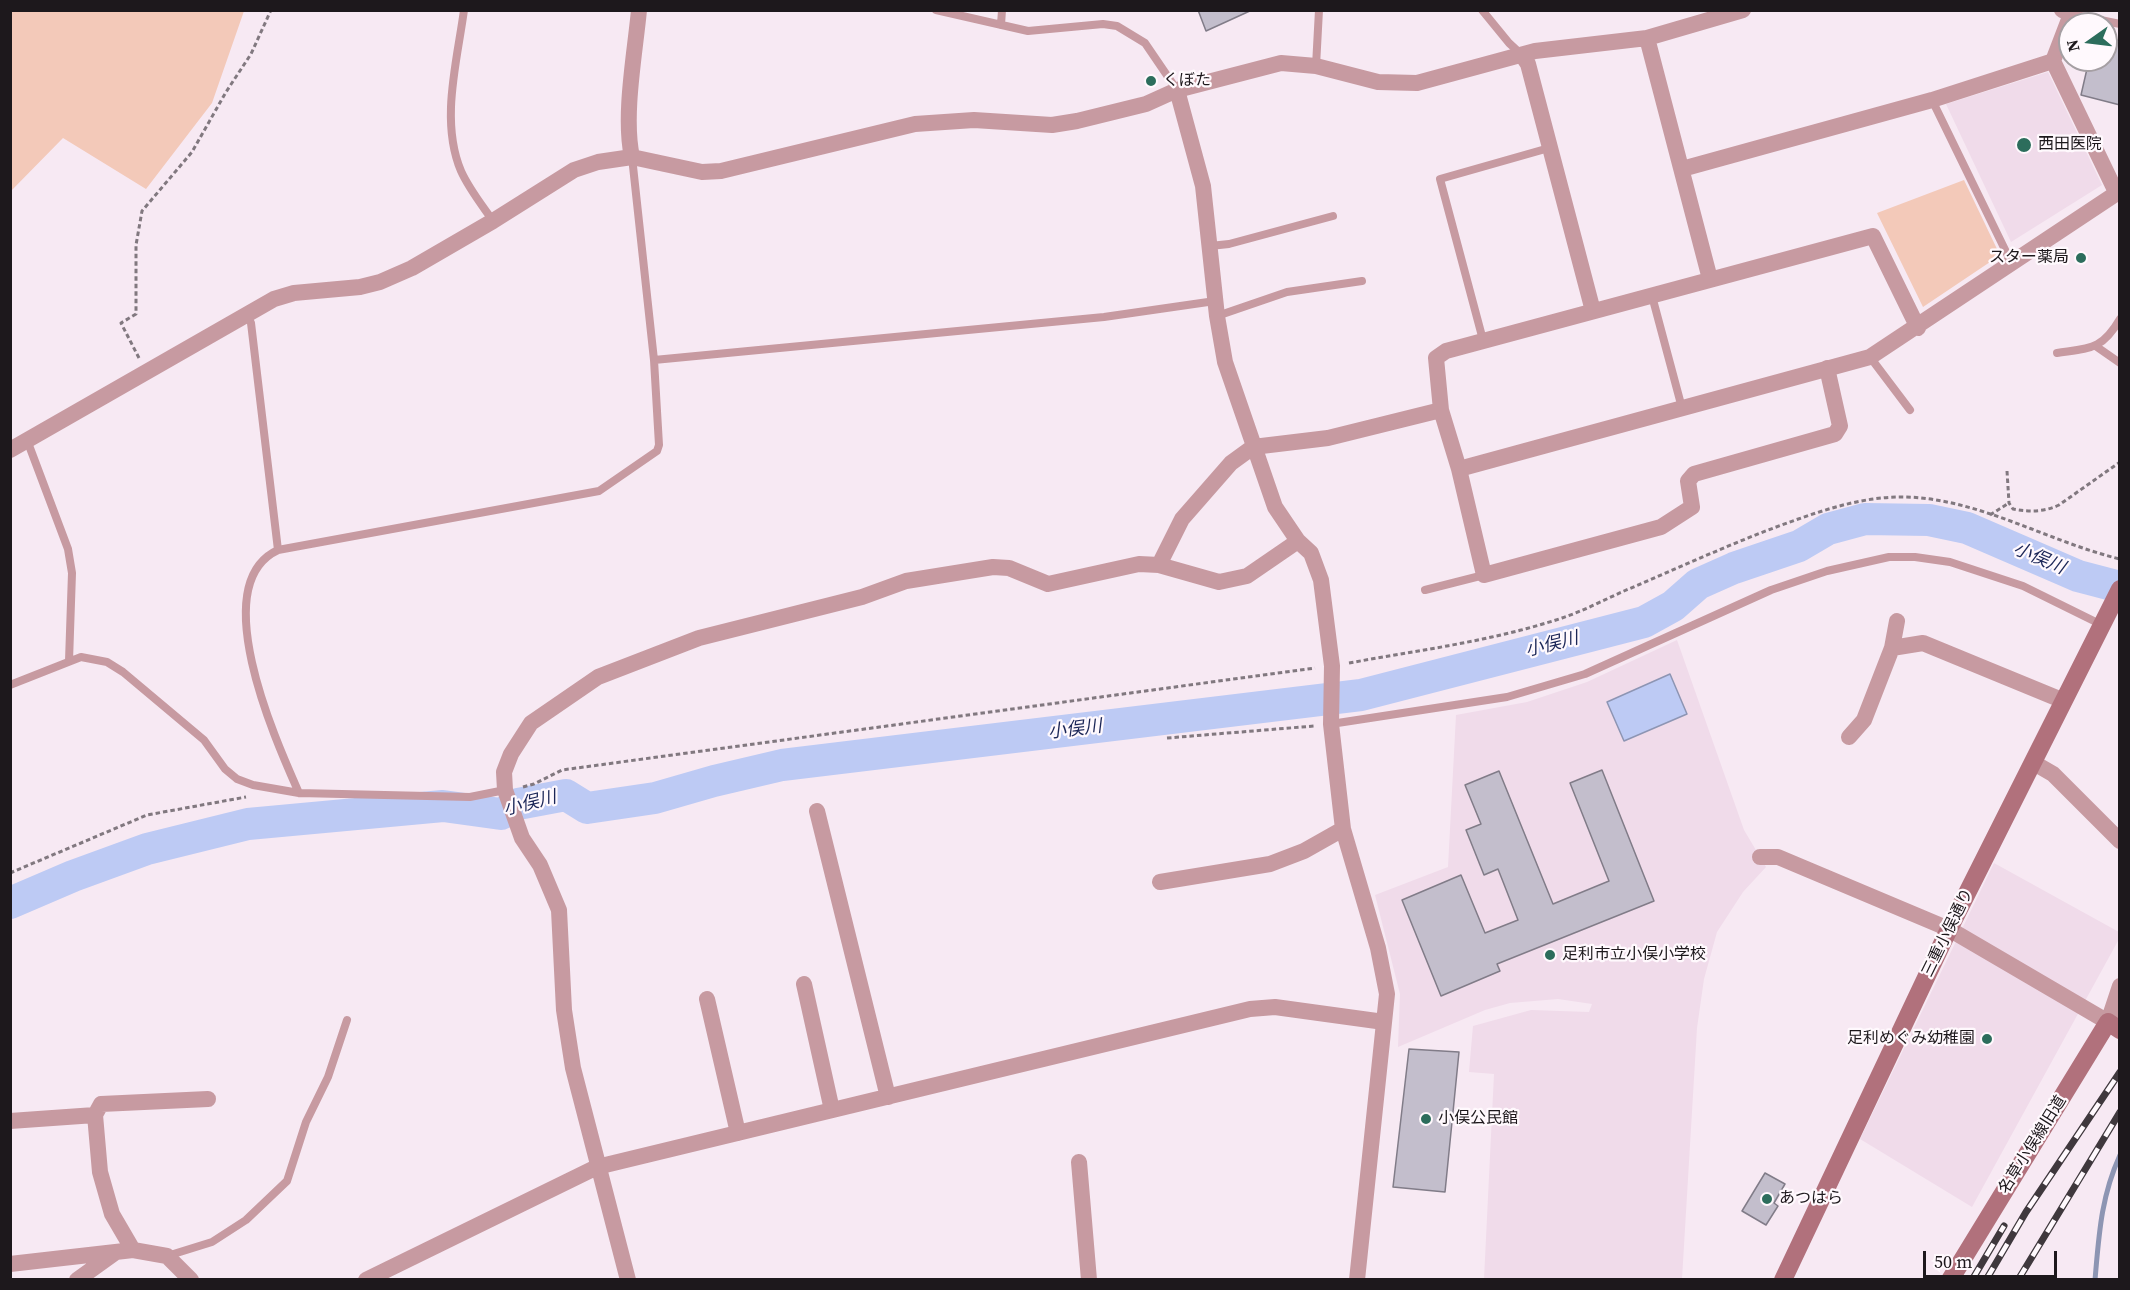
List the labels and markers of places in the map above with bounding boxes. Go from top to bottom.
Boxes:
place label: くぼた [1163,71,1211,91]
marker: くぼた [1144,74,1158,88]
place label: 西田医院 [2038,135,2102,155]
marker: 西田医院 [2015,136,2033,154]
place label: スター薬局 [1989,248,2069,268]
marker: スター薬局 [2074,251,2088,265]
place label: 足利市立小俣小学校 [1562,945,1706,965]
marker: 足利市立小俣小学校 [1543,948,1557,962]
place label: 足利めぐみ幼稚園 [1847,1029,1975,1049]
marker: 足利めぐみ幼稚園 [1980,1032,1994,1046]
place label: 小俣公民館 [1438,1109,1518,1129]
marker: 小俣公民館 [1419,1112,1433,1126]
place label: あつはら [1779,1189,1843,1209]
marker: あつはら [1760,1192,1774,1206]

